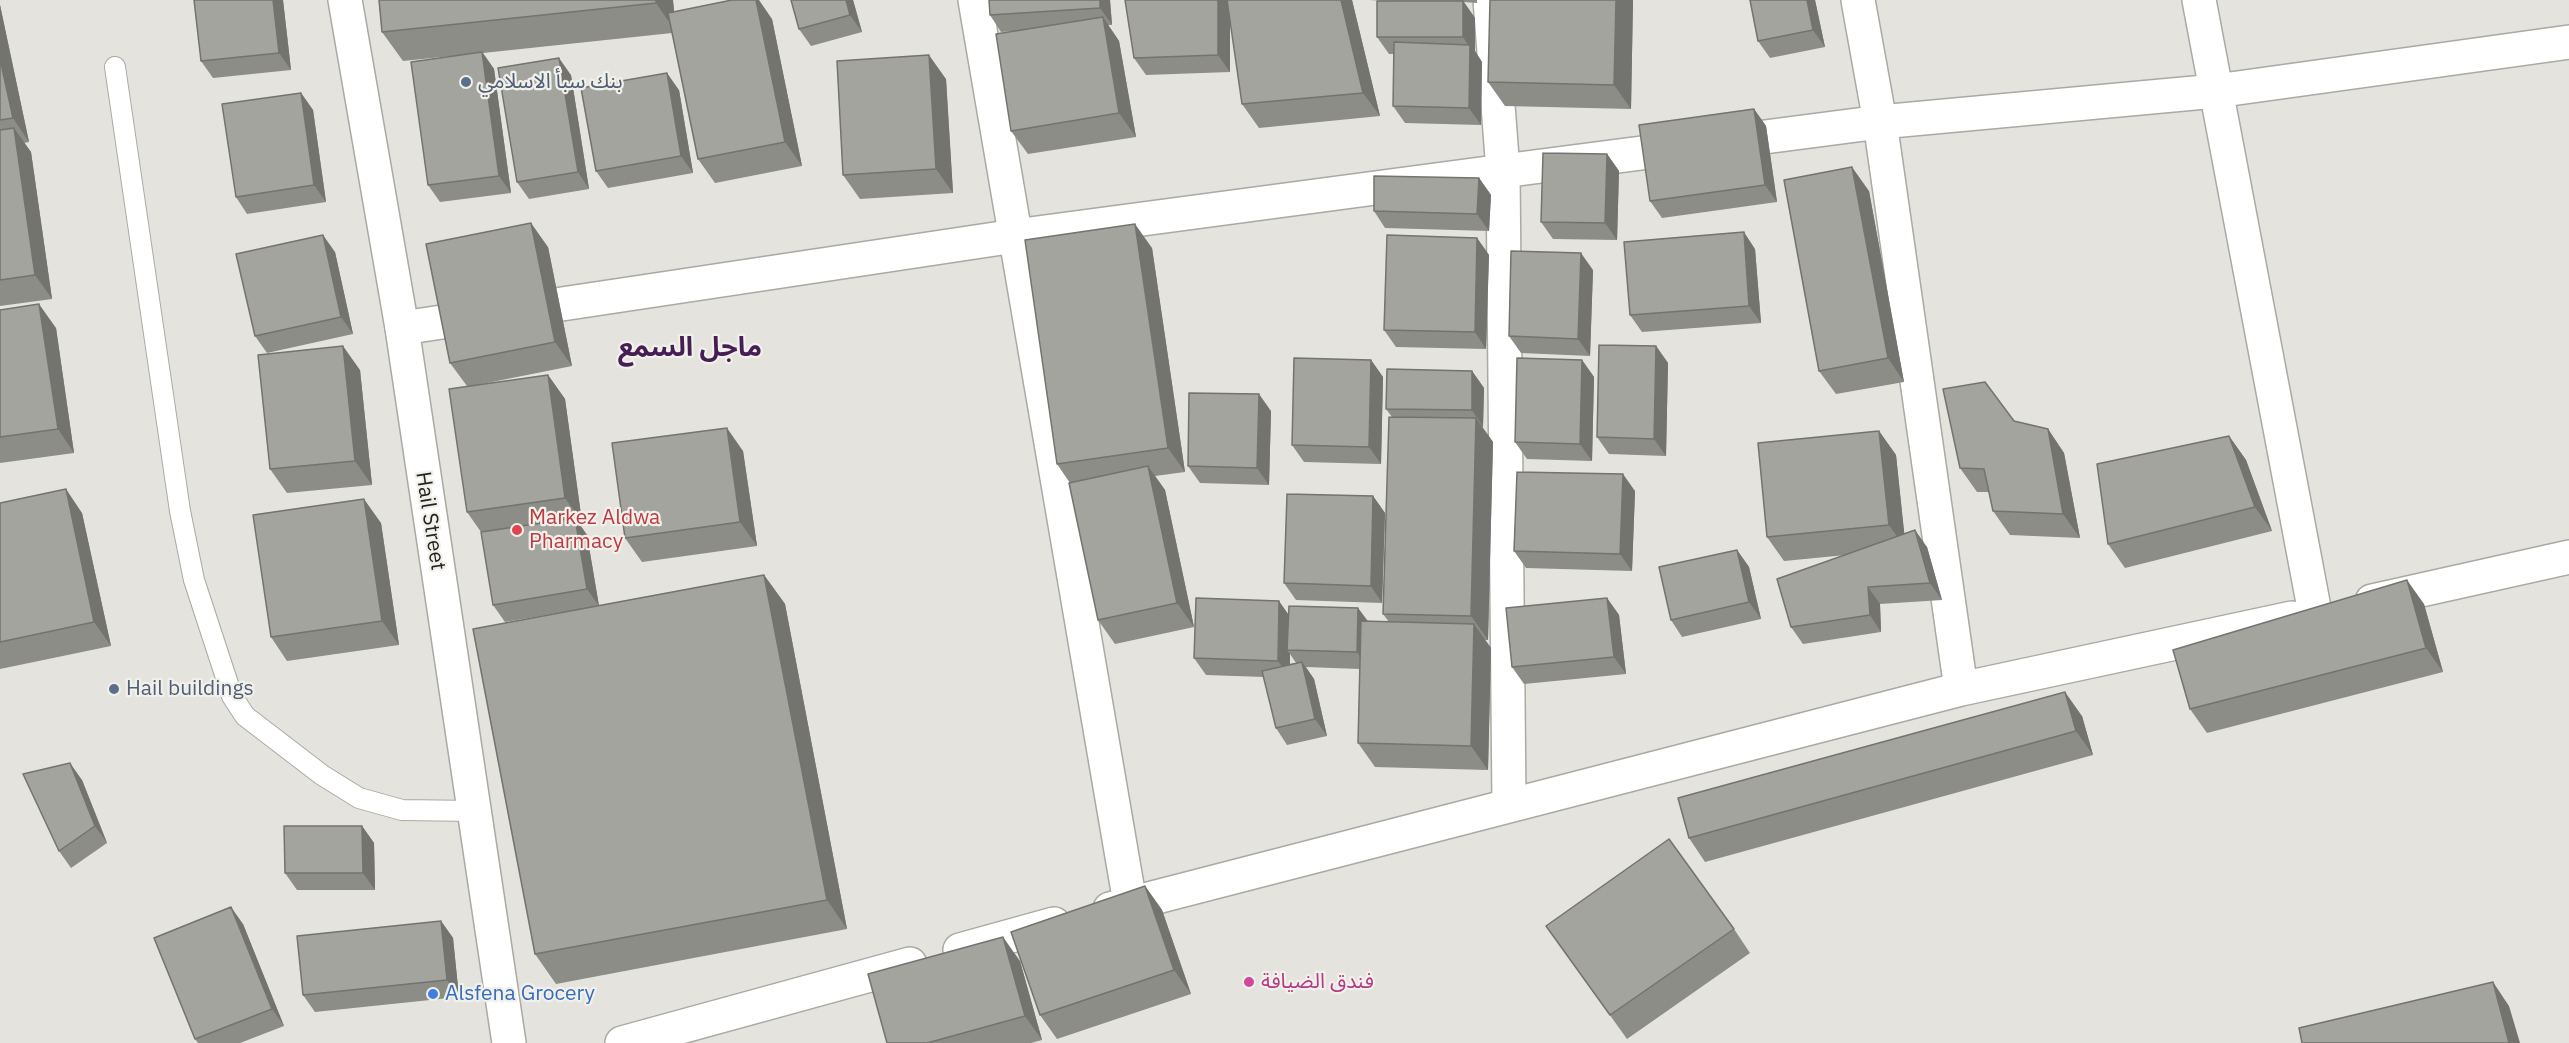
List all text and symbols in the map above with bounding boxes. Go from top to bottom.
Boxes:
place label: بنك سبأ الاسلامي [478,69,623,95]
marker: بنك سبأ الاسلامي [459,75,473,89]
district label: ماجل السمع [618,332,762,364]
street label: Hail Street [410,470,450,572]
place label: Markez Aldwa Pharmacy [529,505,660,555]
marker: Markez Aldwa Pharmacy [510,523,524,537]
place label: Hail buildings [126,676,254,702]
marker: Hail buildings [107,682,121,696]
place label: فندق الضيافة [1261,969,1374,995]
marker: فندق الضيافة [1242,975,1256,989]
place label: Alsfena Grocery [445,981,595,1007]
marker: Alsfena Grocery [426,987,440,1001]

